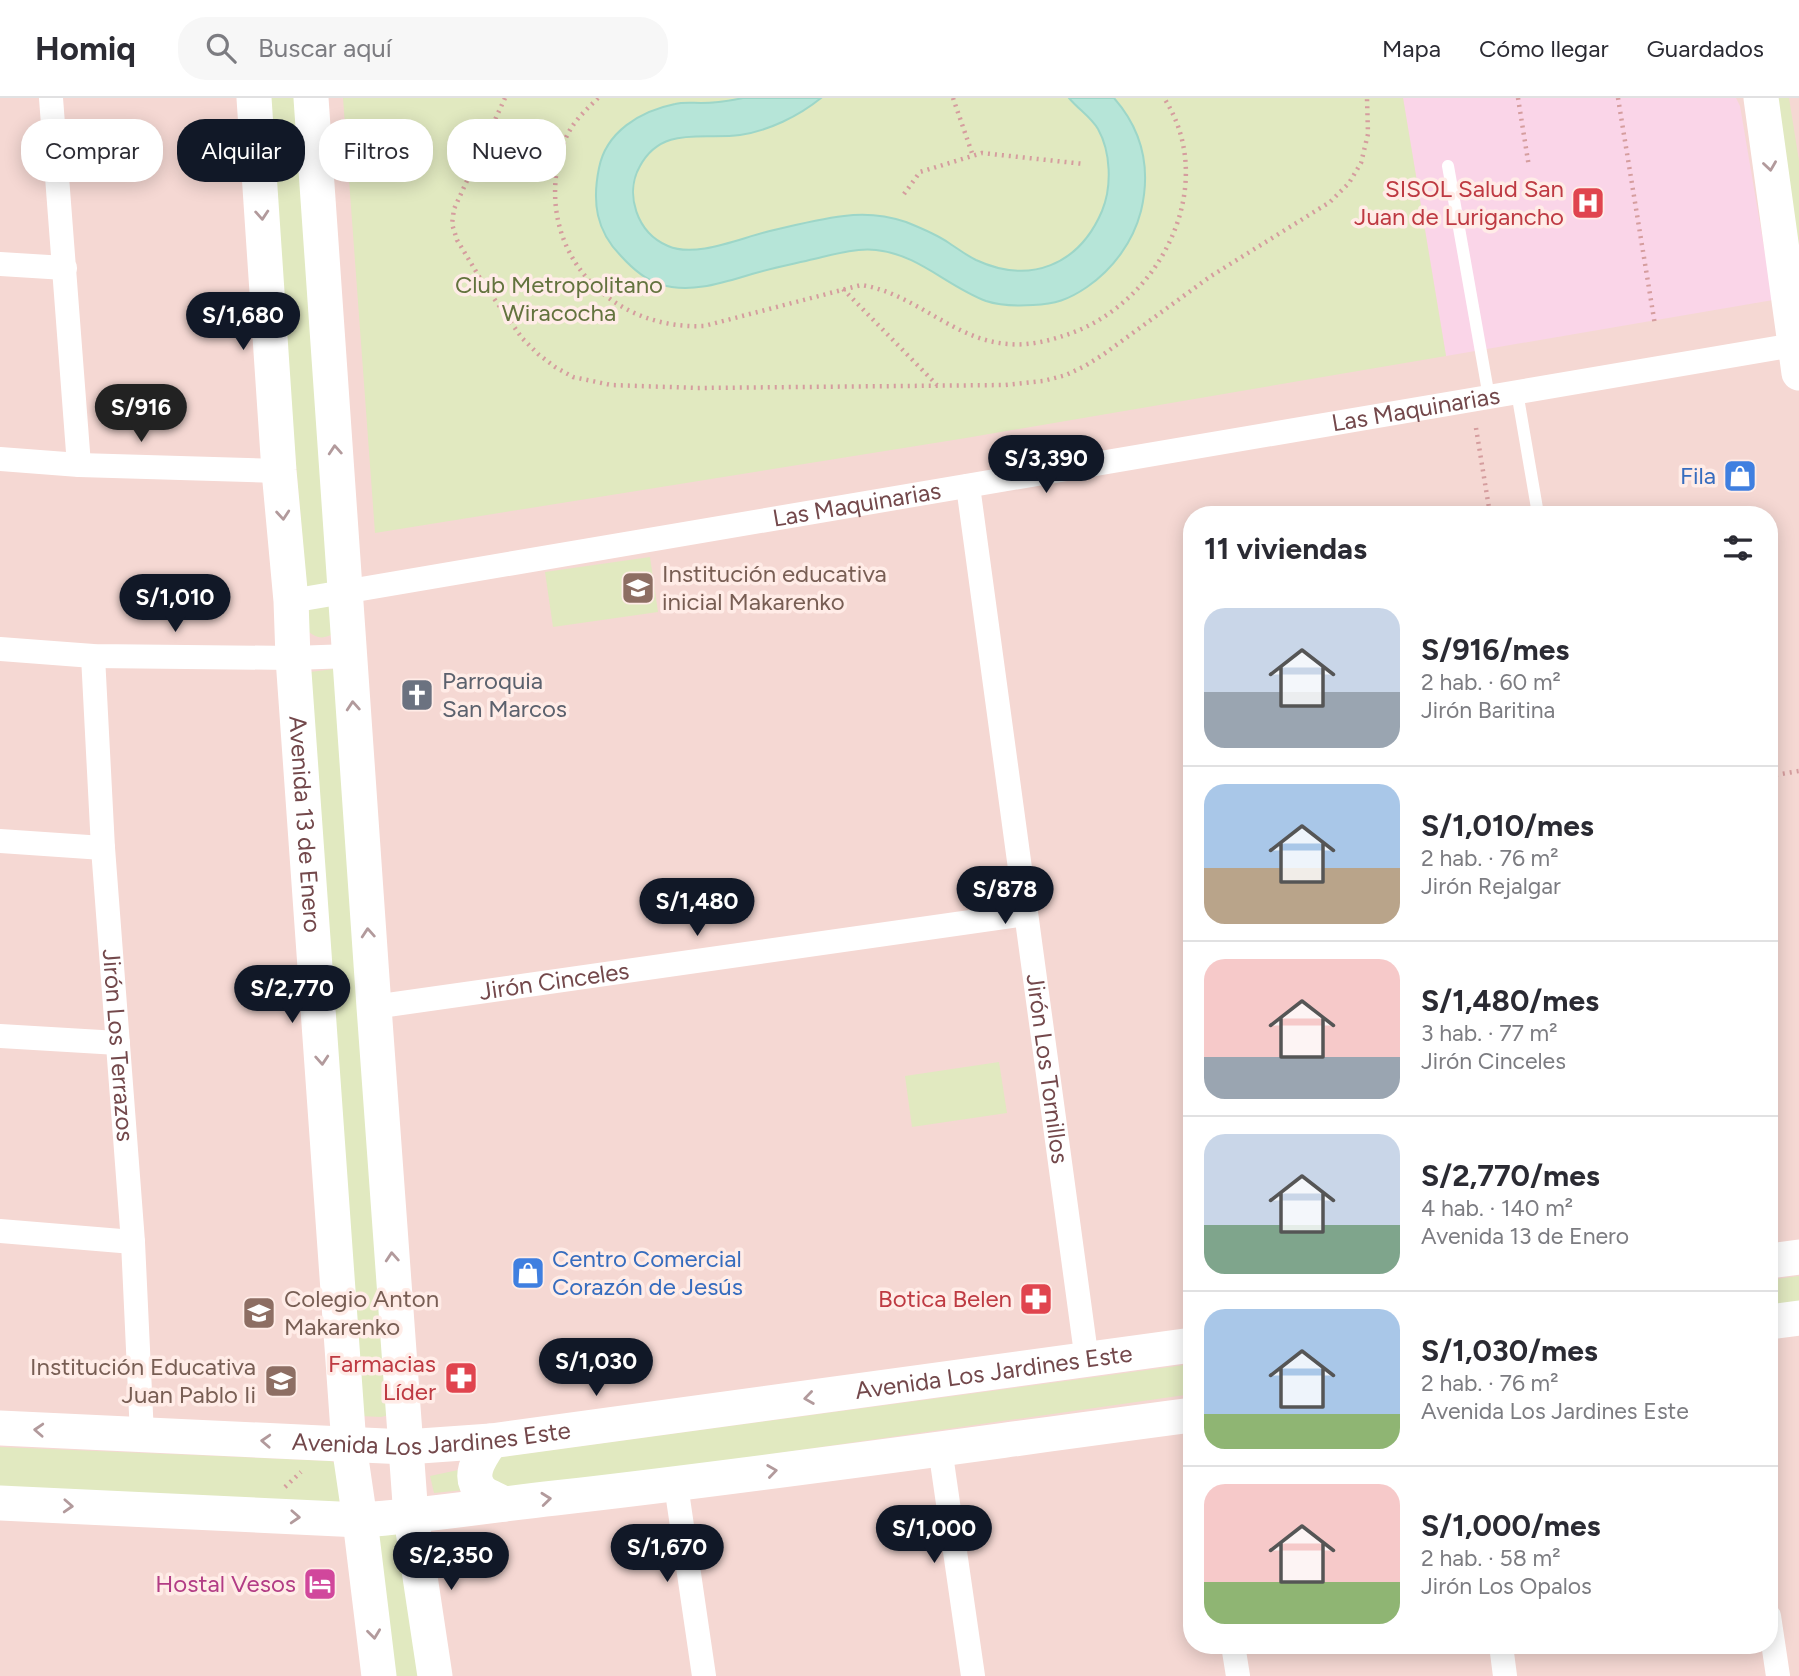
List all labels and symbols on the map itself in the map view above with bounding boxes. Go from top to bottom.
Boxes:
one-way arrow [1762,160,1777,172]
place label: SISOL Salud San Juan de Lurigancho [1354,174,1564,231]
hospital icon: SISOL Salud San Juan de Lurigancho [1569,184,1607,222]
one-way arrow [254,210,269,221]
park label: Club Metropolitano Wiracocha [455,270,663,327]
pin: S/1,680 [178,292,308,352]
street label: Las Maquinarias [1329,380,1502,437]
pin: S/916 [92,384,190,444]
pin: S/3,390 [981,436,1111,495]
one-way arrow [328,445,343,456]
shop icon: Fila [1721,457,1759,495]
place label: Fila [1680,461,1716,490]
street label: Las Maquinarias [771,476,943,533]
one-way arrow [275,510,290,521]
place label: Institución educativa inicial Makarenko [662,559,887,616]
school or university icon: Institución educativa inicial Makarenko [619,569,657,607]
pin: S/1,010 [110,574,240,634]
place label: Parroquia San Marcos [442,666,567,723]
church icon: Parroquia San Marcos [398,676,436,714]
one-way arrow [346,700,361,711]
street label: Avenida 13 de Enero [283,715,327,934]
pin: S/878 [956,866,1054,926]
pin: S/1,480 [632,878,762,938]
one-way arrow [361,927,376,938]
street label: Jirón Los Terrazos [97,948,140,1143]
street label: Jirón Cinceles [477,956,631,1006]
pin: S/2,770 [227,965,357,1025]
street label: Jirón Los Tornillos [1020,972,1075,1165]
one-way arrow [315,1055,330,1066]
place label: Centro Comercial Corazón de Jesús [552,1244,743,1301]
one-way arrow [385,1251,400,1262]
shop icon: Centro Comercial Corazón de Jesús [509,1254,547,1292]
pharmacy icon: Botica Belen [1017,1280,1055,1318]
place label: Colegio Anton Makarenko [284,1284,439,1341]
place label: Botica Belen [878,1284,1012,1313]
school or university icon: Colegio Anton Makarenko [240,1294,278,1332]
pin: S/1,030 [531,1338,661,1398]
street label: Avenida Los Jardines Este [853,1338,1134,1405]
place label: Farmacias Líder [328,1349,436,1406]
place label: Institución Educativa Juan Pablo Ii [30,1352,256,1409]
pharmacy icon: Farmacias Líder [442,1359,480,1397]
school or university icon: Institución Educativa Juan Pablo Ii [262,1362,300,1400]
one-way arrow [803,1390,814,1405]
street label: Avenida Los Jardines Este [291,1415,572,1461]
one-way arrow [33,1423,44,1438]
one-way arrow [260,1434,271,1449]
one-way arrow [766,1464,778,1479]
one-way arrow [540,1492,552,1507]
one-way arrow [63,1499,74,1514]
pin: S/1,000 [869,1506,999,1565]
one-way arrow [290,1510,301,1525]
pin: S/1,670 [602,1524,732,1584]
pin: S/2,350 [386,1532,516,1592]
hotel icon: Hostal Vesos [301,1565,339,1603]
place label: Hostal Vesos [155,1569,296,1598]
one-way arrow [367,1629,382,1640]

